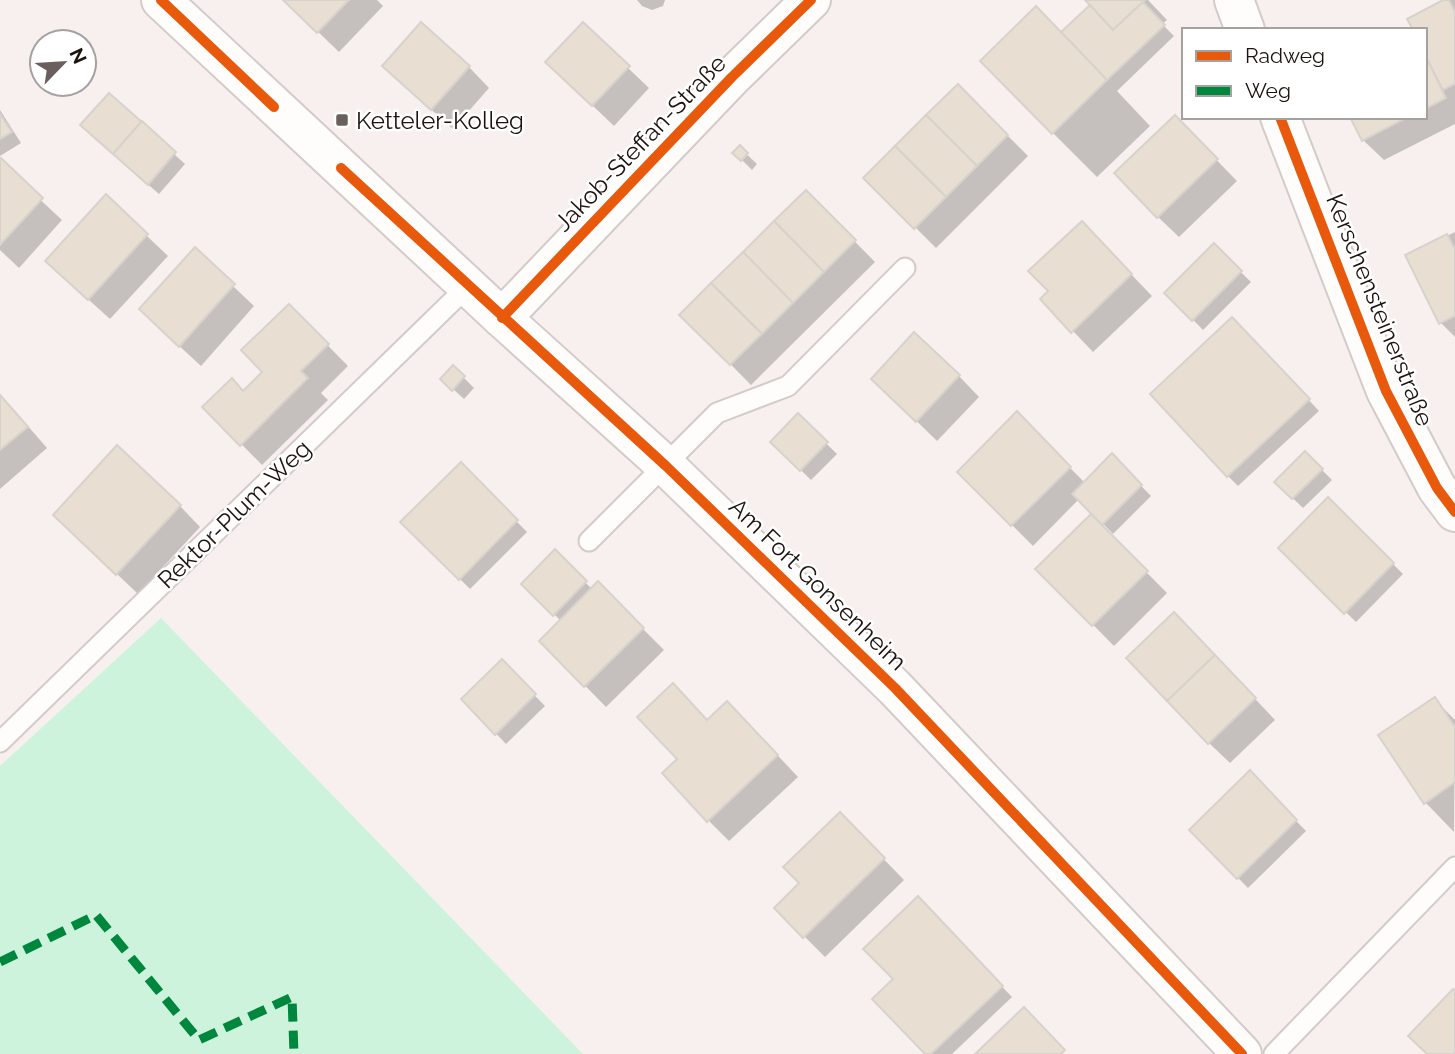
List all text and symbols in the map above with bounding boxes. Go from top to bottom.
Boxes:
north arrow [28,28,98,98]
legend [1182,28,1427,119]
text: Radweg [1245,43,1325,68]
text: N [65,45,91,67]
street label: Jakob-Steffan-Straße [548,49,732,237]
text: Weg [1245,78,1291,103]
place label: Ketteler-Kolleg [356,106,524,135]
marker: Ketteler-Kolleg [334,112,350,128]
street label: Kerschensteinerstraße [1320,190,1440,430]
street label: Rektor-Plum-Weg [152,434,316,594]
street label: Am Fort Gonsenheim [723,492,913,676]

